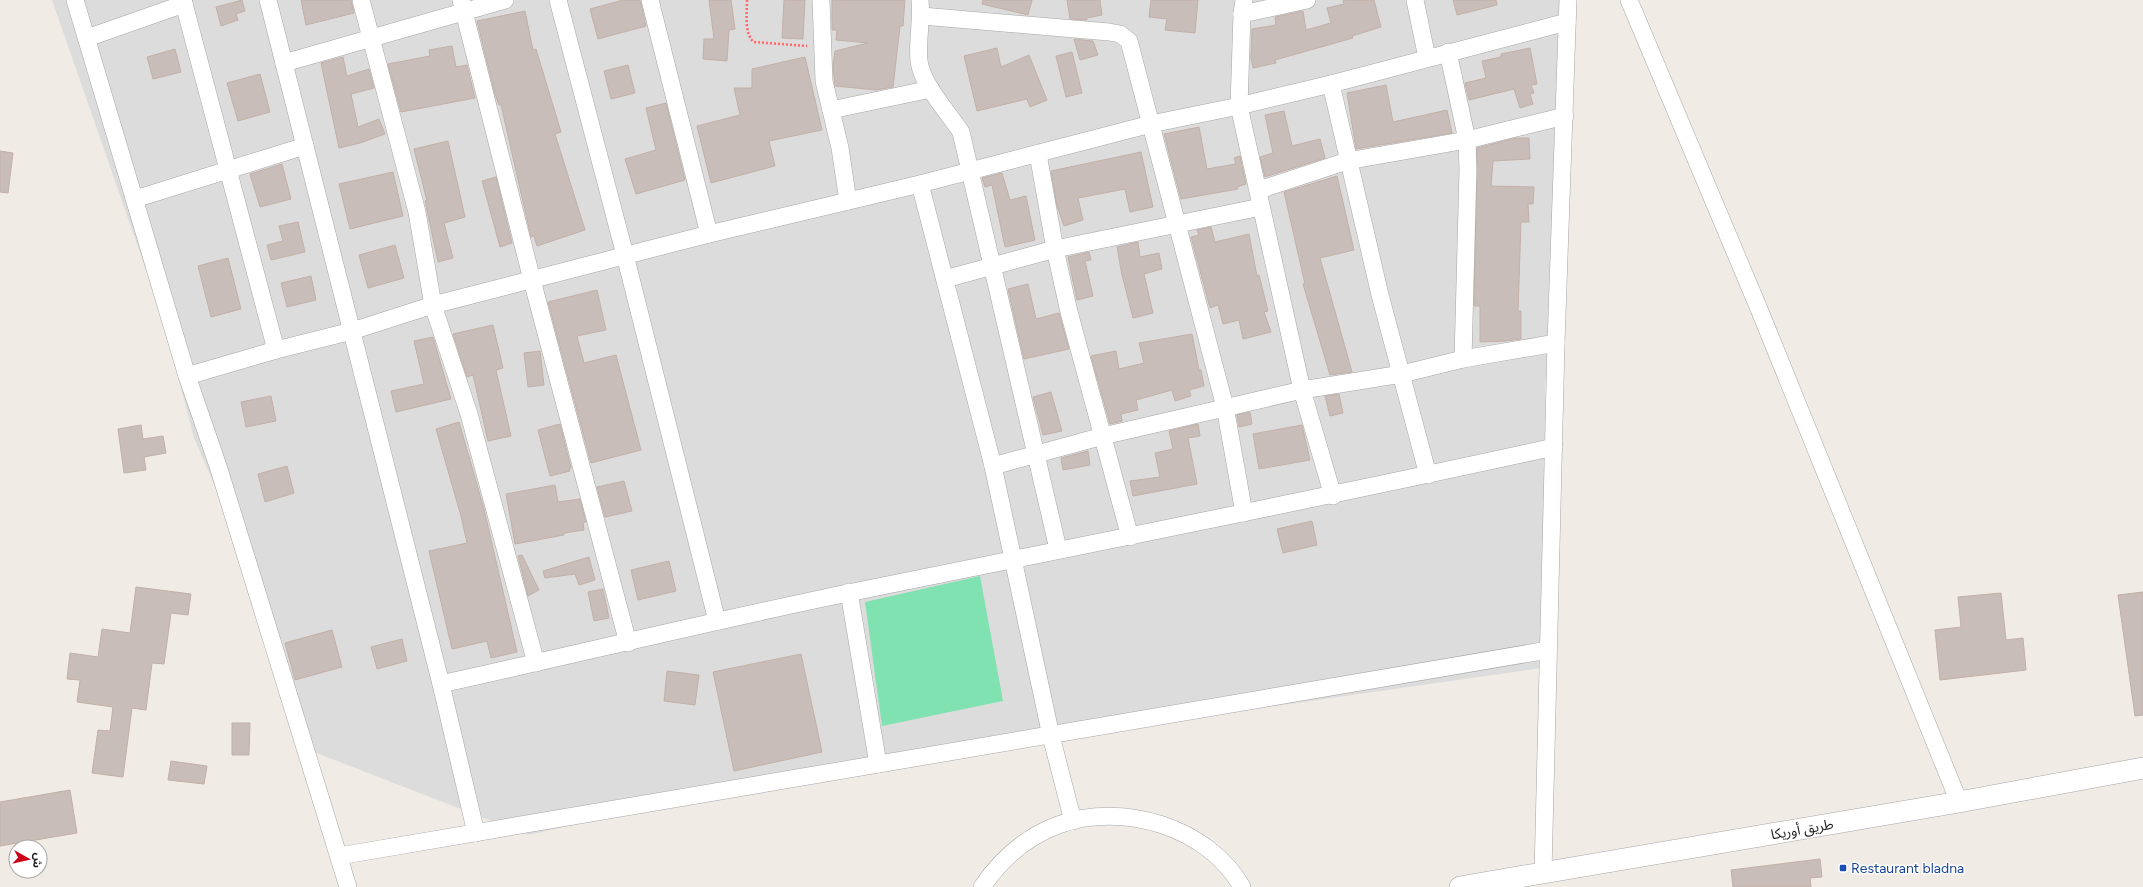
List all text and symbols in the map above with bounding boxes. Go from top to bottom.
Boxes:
street label: طريق أوريكا [1769,815,1835,844]
north arrow [8,839,48,879]
text: ش [30,852,45,869]
place label: Restaurant bladna [1851,860,1964,877]
marker: Restaurant bladna [1838,863,1848,873]

